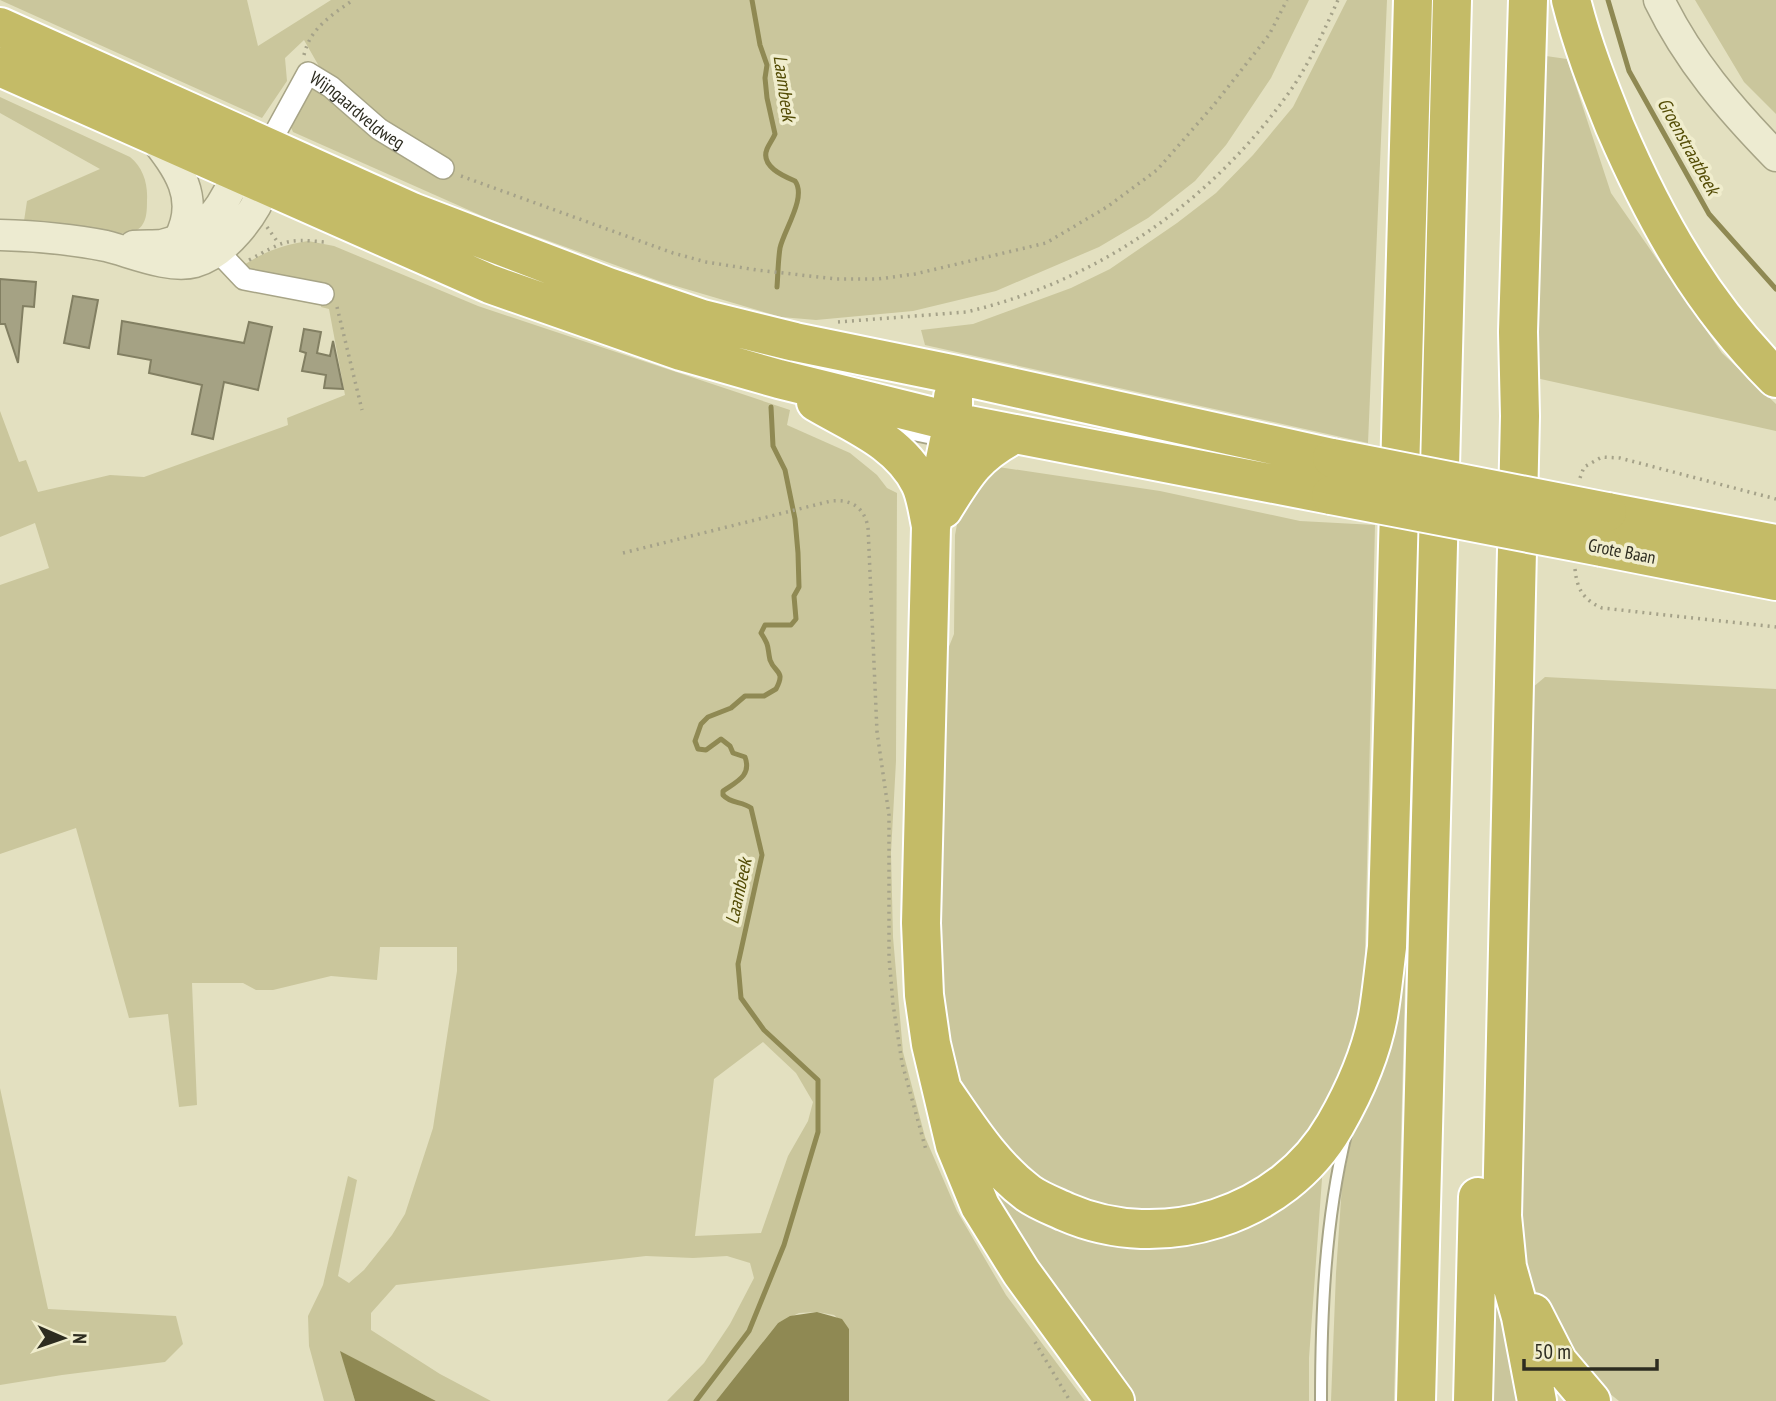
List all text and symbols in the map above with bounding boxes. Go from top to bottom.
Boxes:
water label: Laambeek [768,53,802,125]
street label: Wijngaardveldweg [306,65,409,154]
water label: Groenstraatbeek [1652,93,1727,201]
street label: Grote Baan [1586,533,1658,569]
water label: Laambeek [719,853,757,926]
north arrow [28,1303,98,1373]
scale bar [1524,1328,1657,1372]
text: N [68,1333,92,1344]
text: 50 m [1534,1338,1571,1365]

